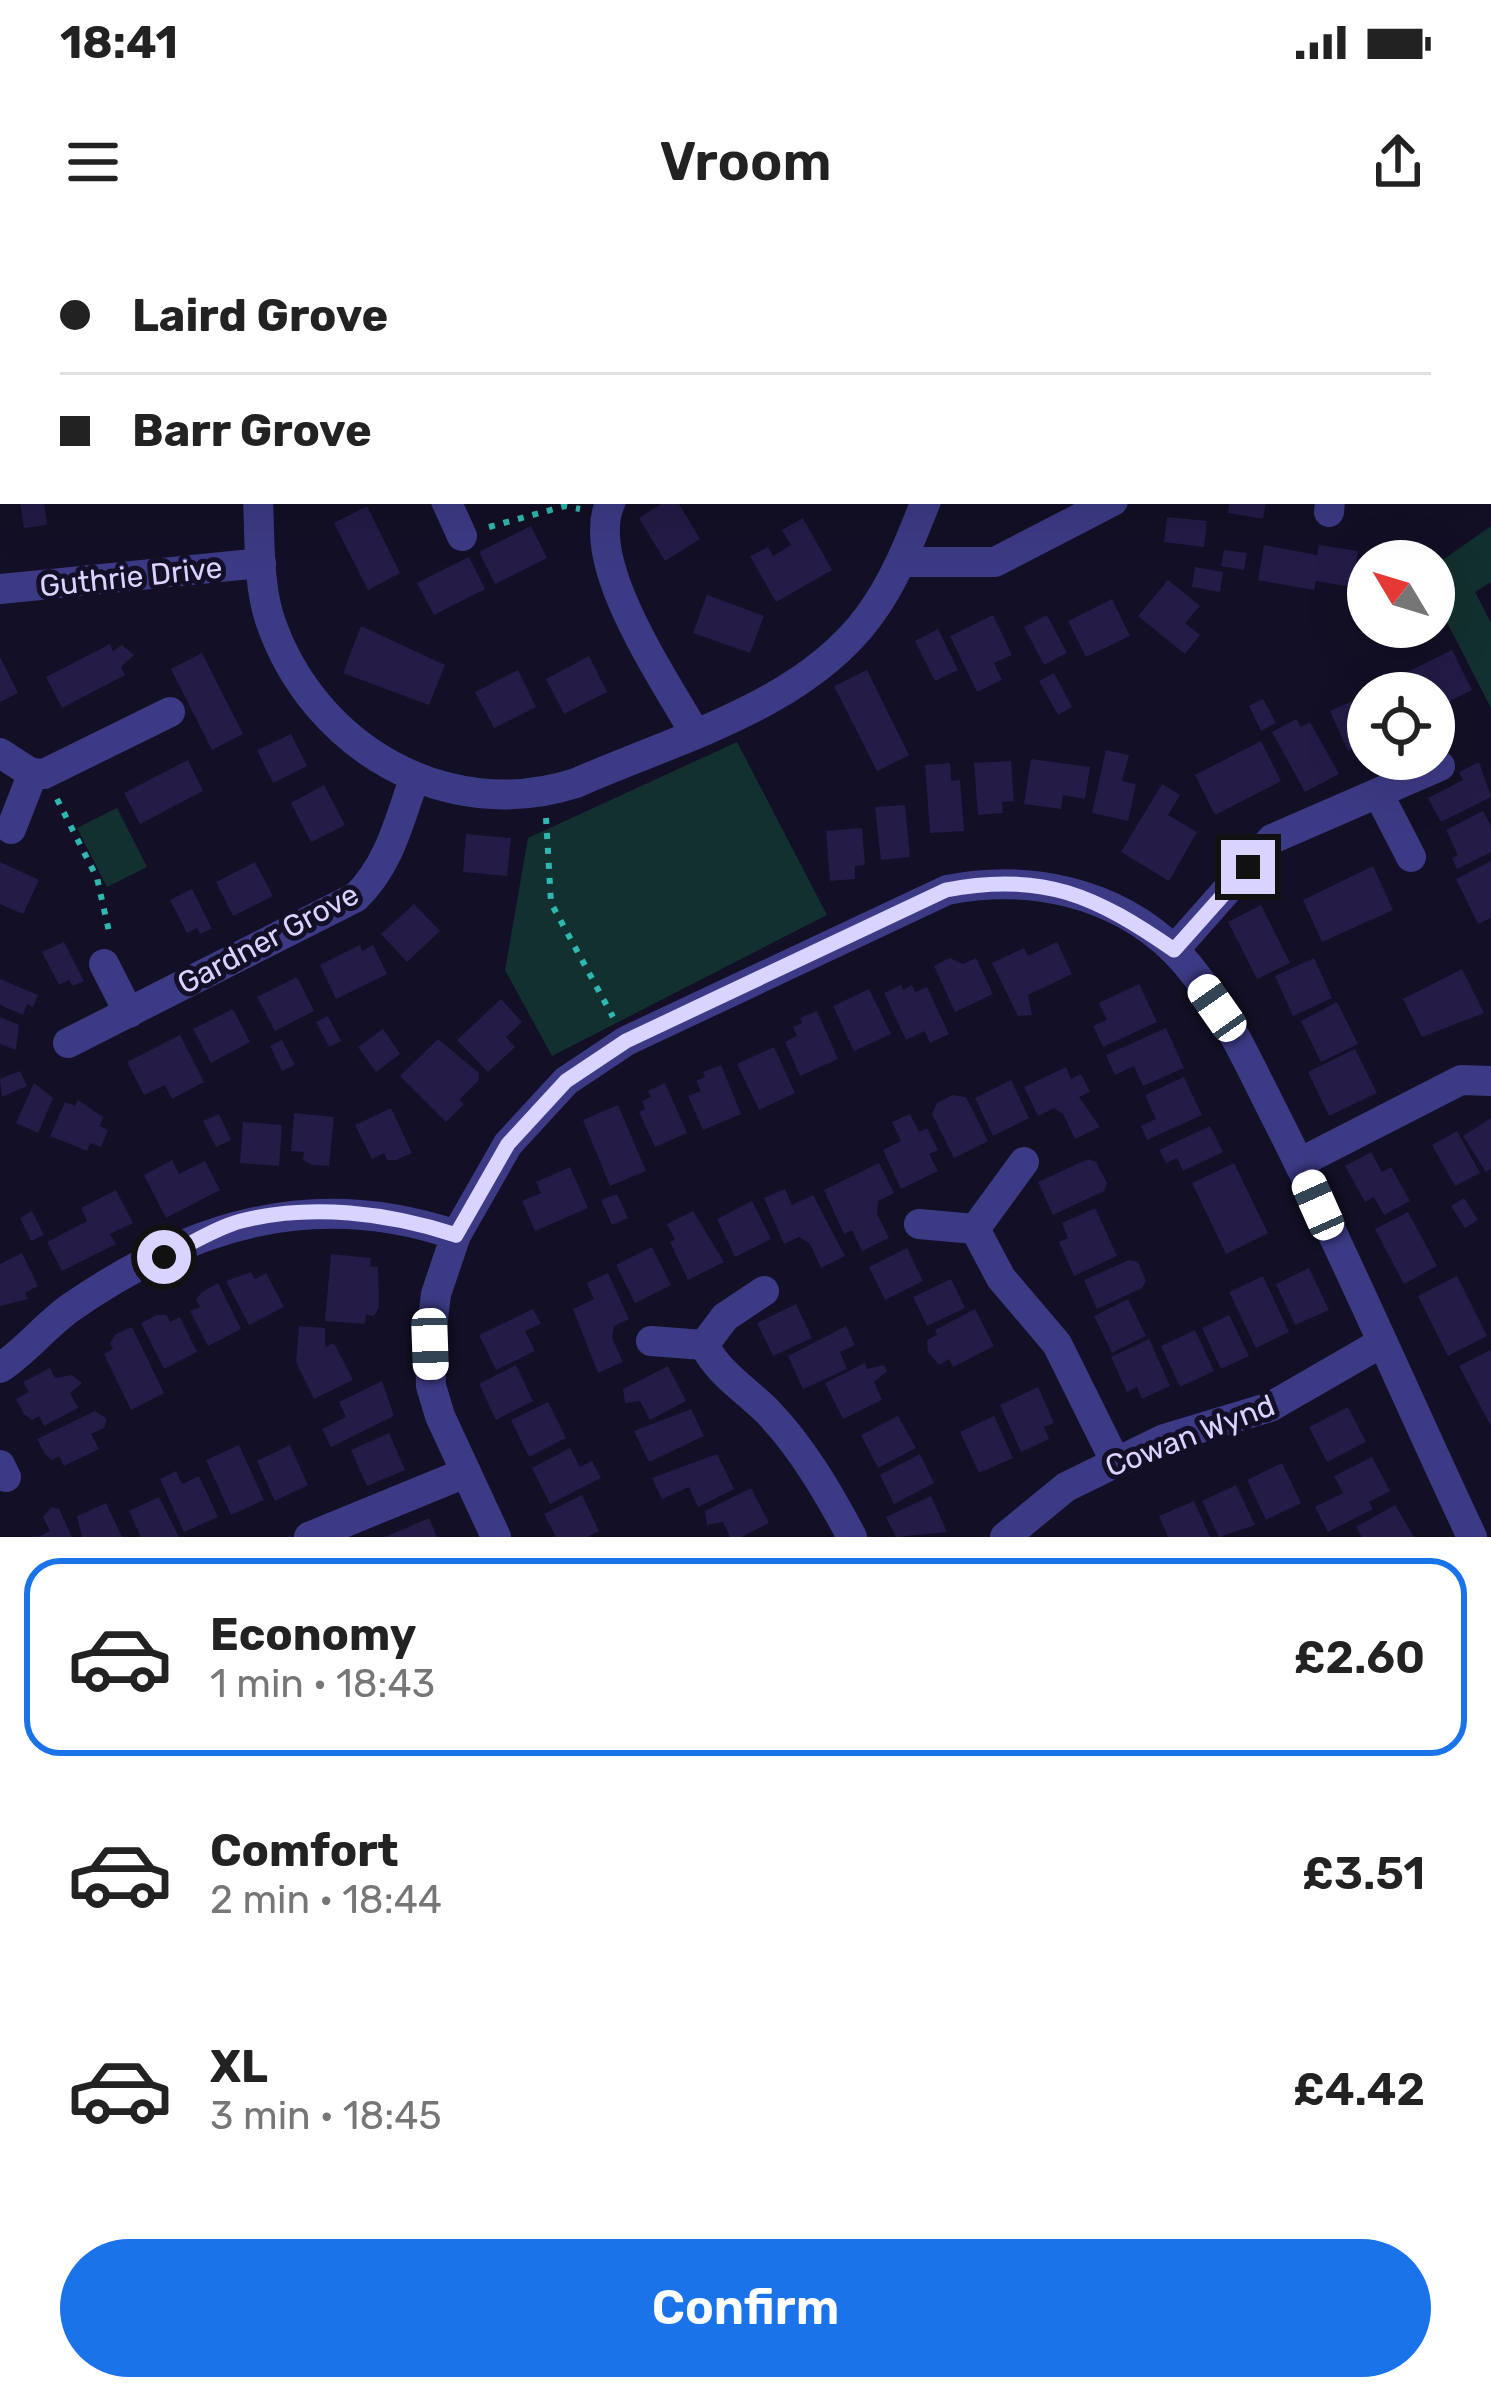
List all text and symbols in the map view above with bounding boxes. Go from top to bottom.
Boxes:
text: 18:41 [60,16,178,69]
icon: menu [60,129,126,195]
icon: share [1365,129,1431,195]
text: Vroom [659,130,832,194]
text: Laird Grove [132,289,388,342]
text: Barr Grove [132,404,372,457]
north arrow [1347,540,1455,648]
map controls [1347,540,1455,780]
street label: Guthrie Drive [38,550,224,604]
button: locate [1347,672,1455,780]
route end [1221,840,1275,894]
street label: Gardner Grove [171,876,365,1002]
car [1182,968,1252,1048]
car [1287,1165,1349,1245]
route start [137,1230,191,1284]
car [411,1307,449,1381]
street label: Cowan Wynd [1100,1387,1280,1485]
icon: car [66,1603,174,1711]
text: Economy [210,1608,416,1661]
text: £2.60 [1294,1631,1425,1684]
text: 1 min · 18:43 [210,1661,435,1707]
icon: car [66,1819,174,1927]
text: Comfort [210,1824,399,1877]
text: £3.51 [1302,1847,1425,1900]
text: 2 min · 18:44 [210,1877,442,1923]
icon: car [66,2035,174,2143]
text: XL [210,2040,268,2093]
text: £4.42 [1293,2063,1425,2116]
text: 3 min · 18:45 [210,2093,442,2139]
button: Confirm [60,2239,1431,2377]

